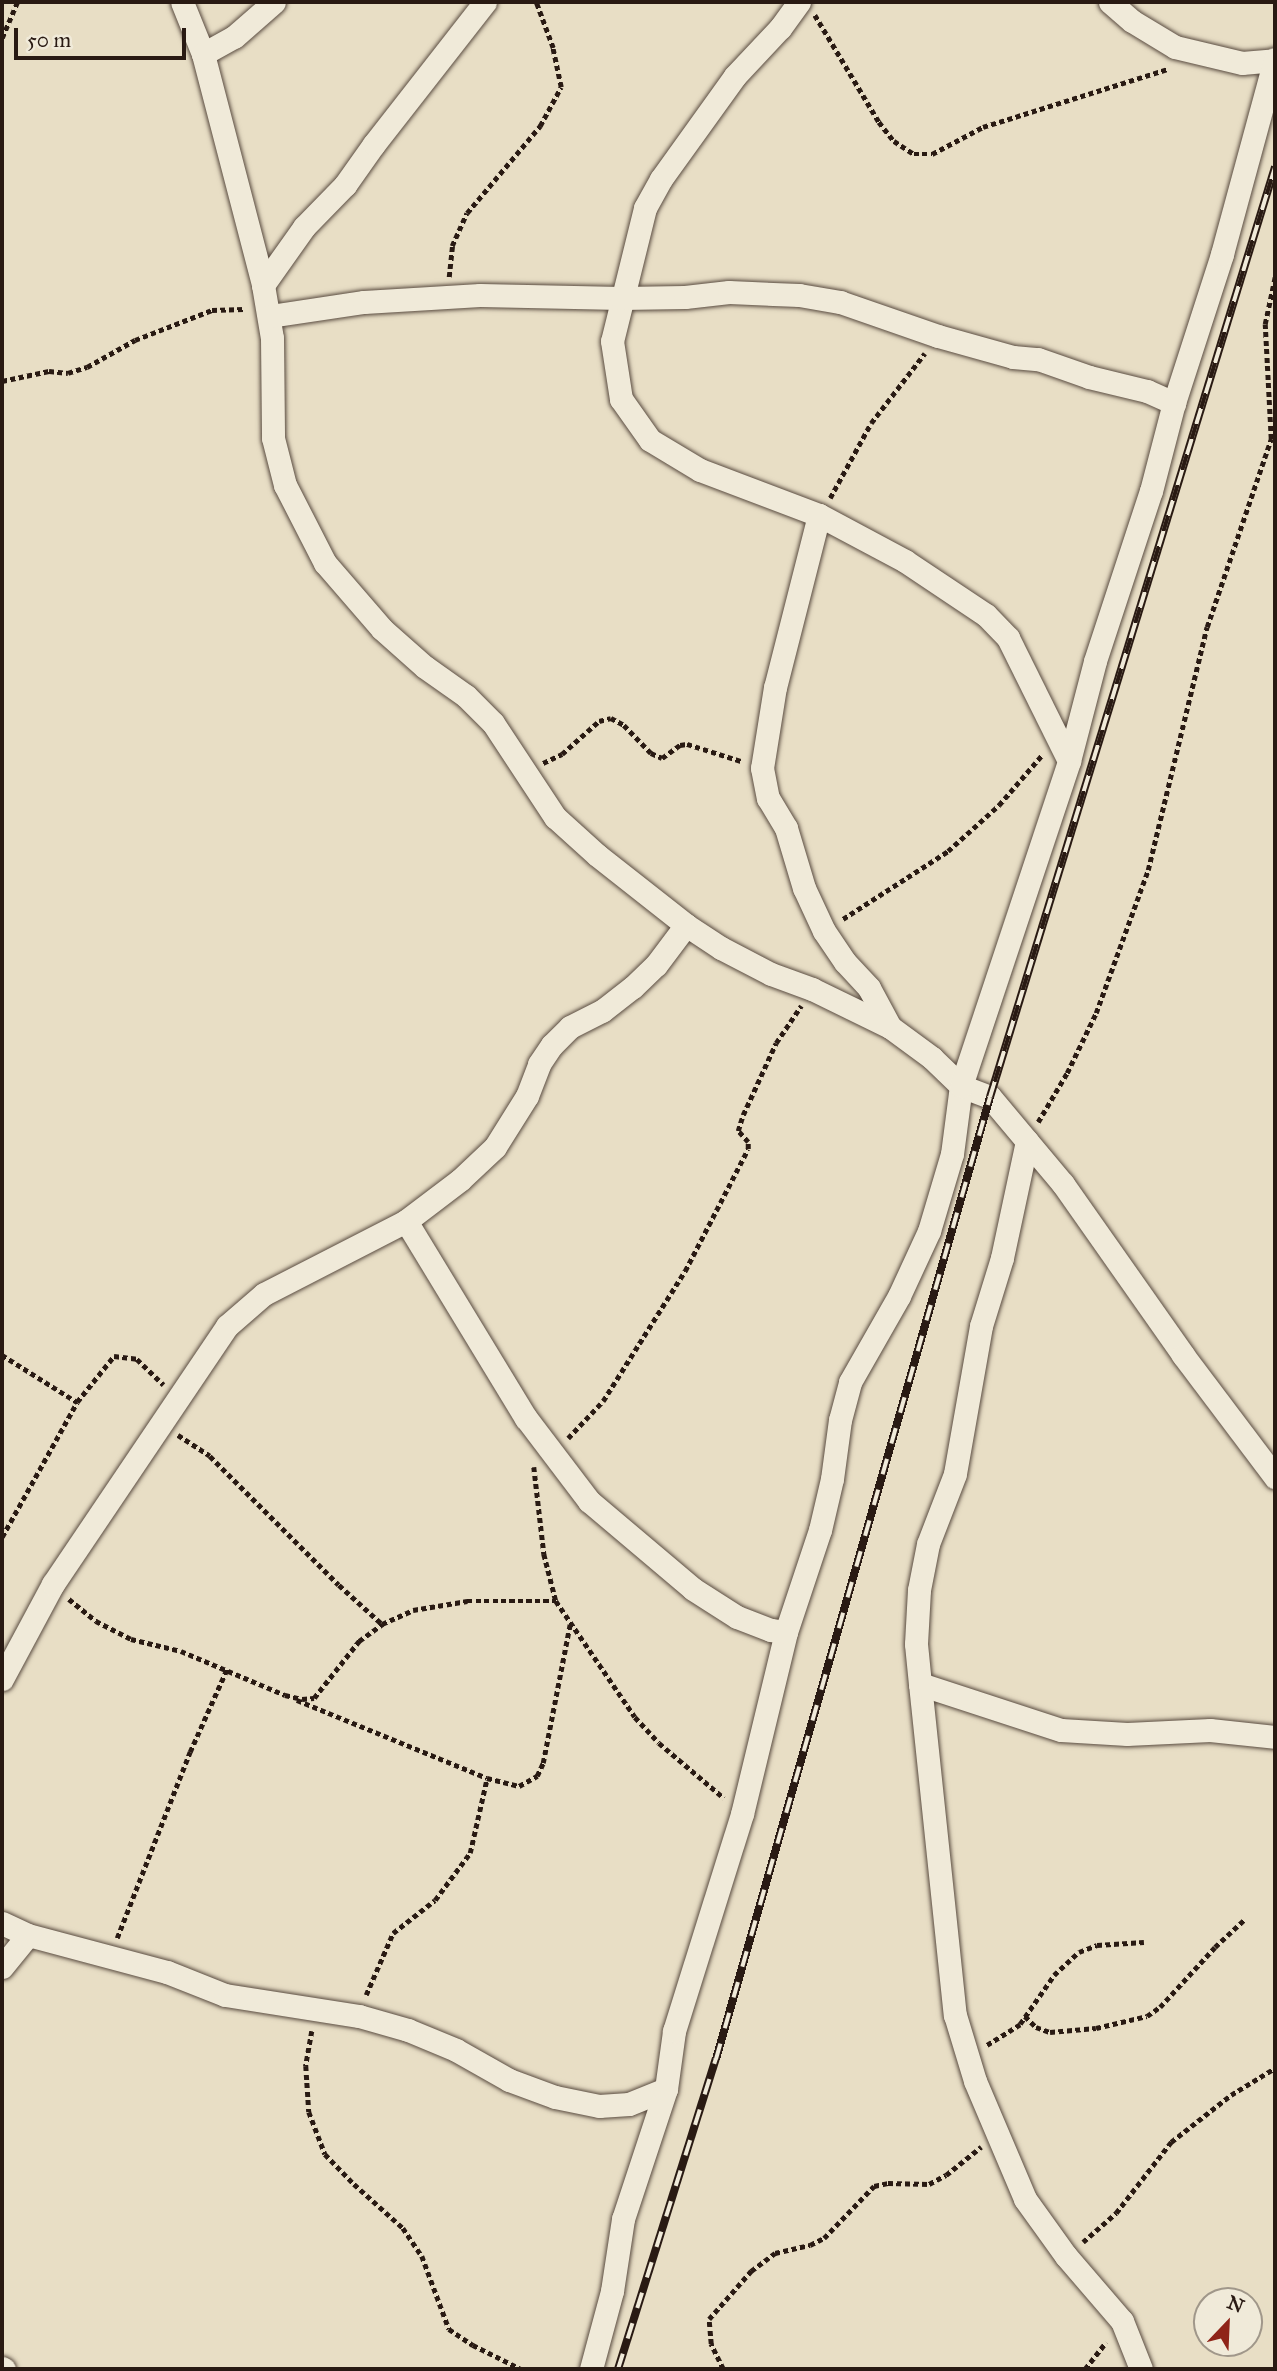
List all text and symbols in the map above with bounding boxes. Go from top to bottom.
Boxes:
scale bar [18,14,189,58]
text: 50 m [27,27,71,53]
north arrow [1193,2287,1263,2357]
text: N [1224,2290,1248,2318]

